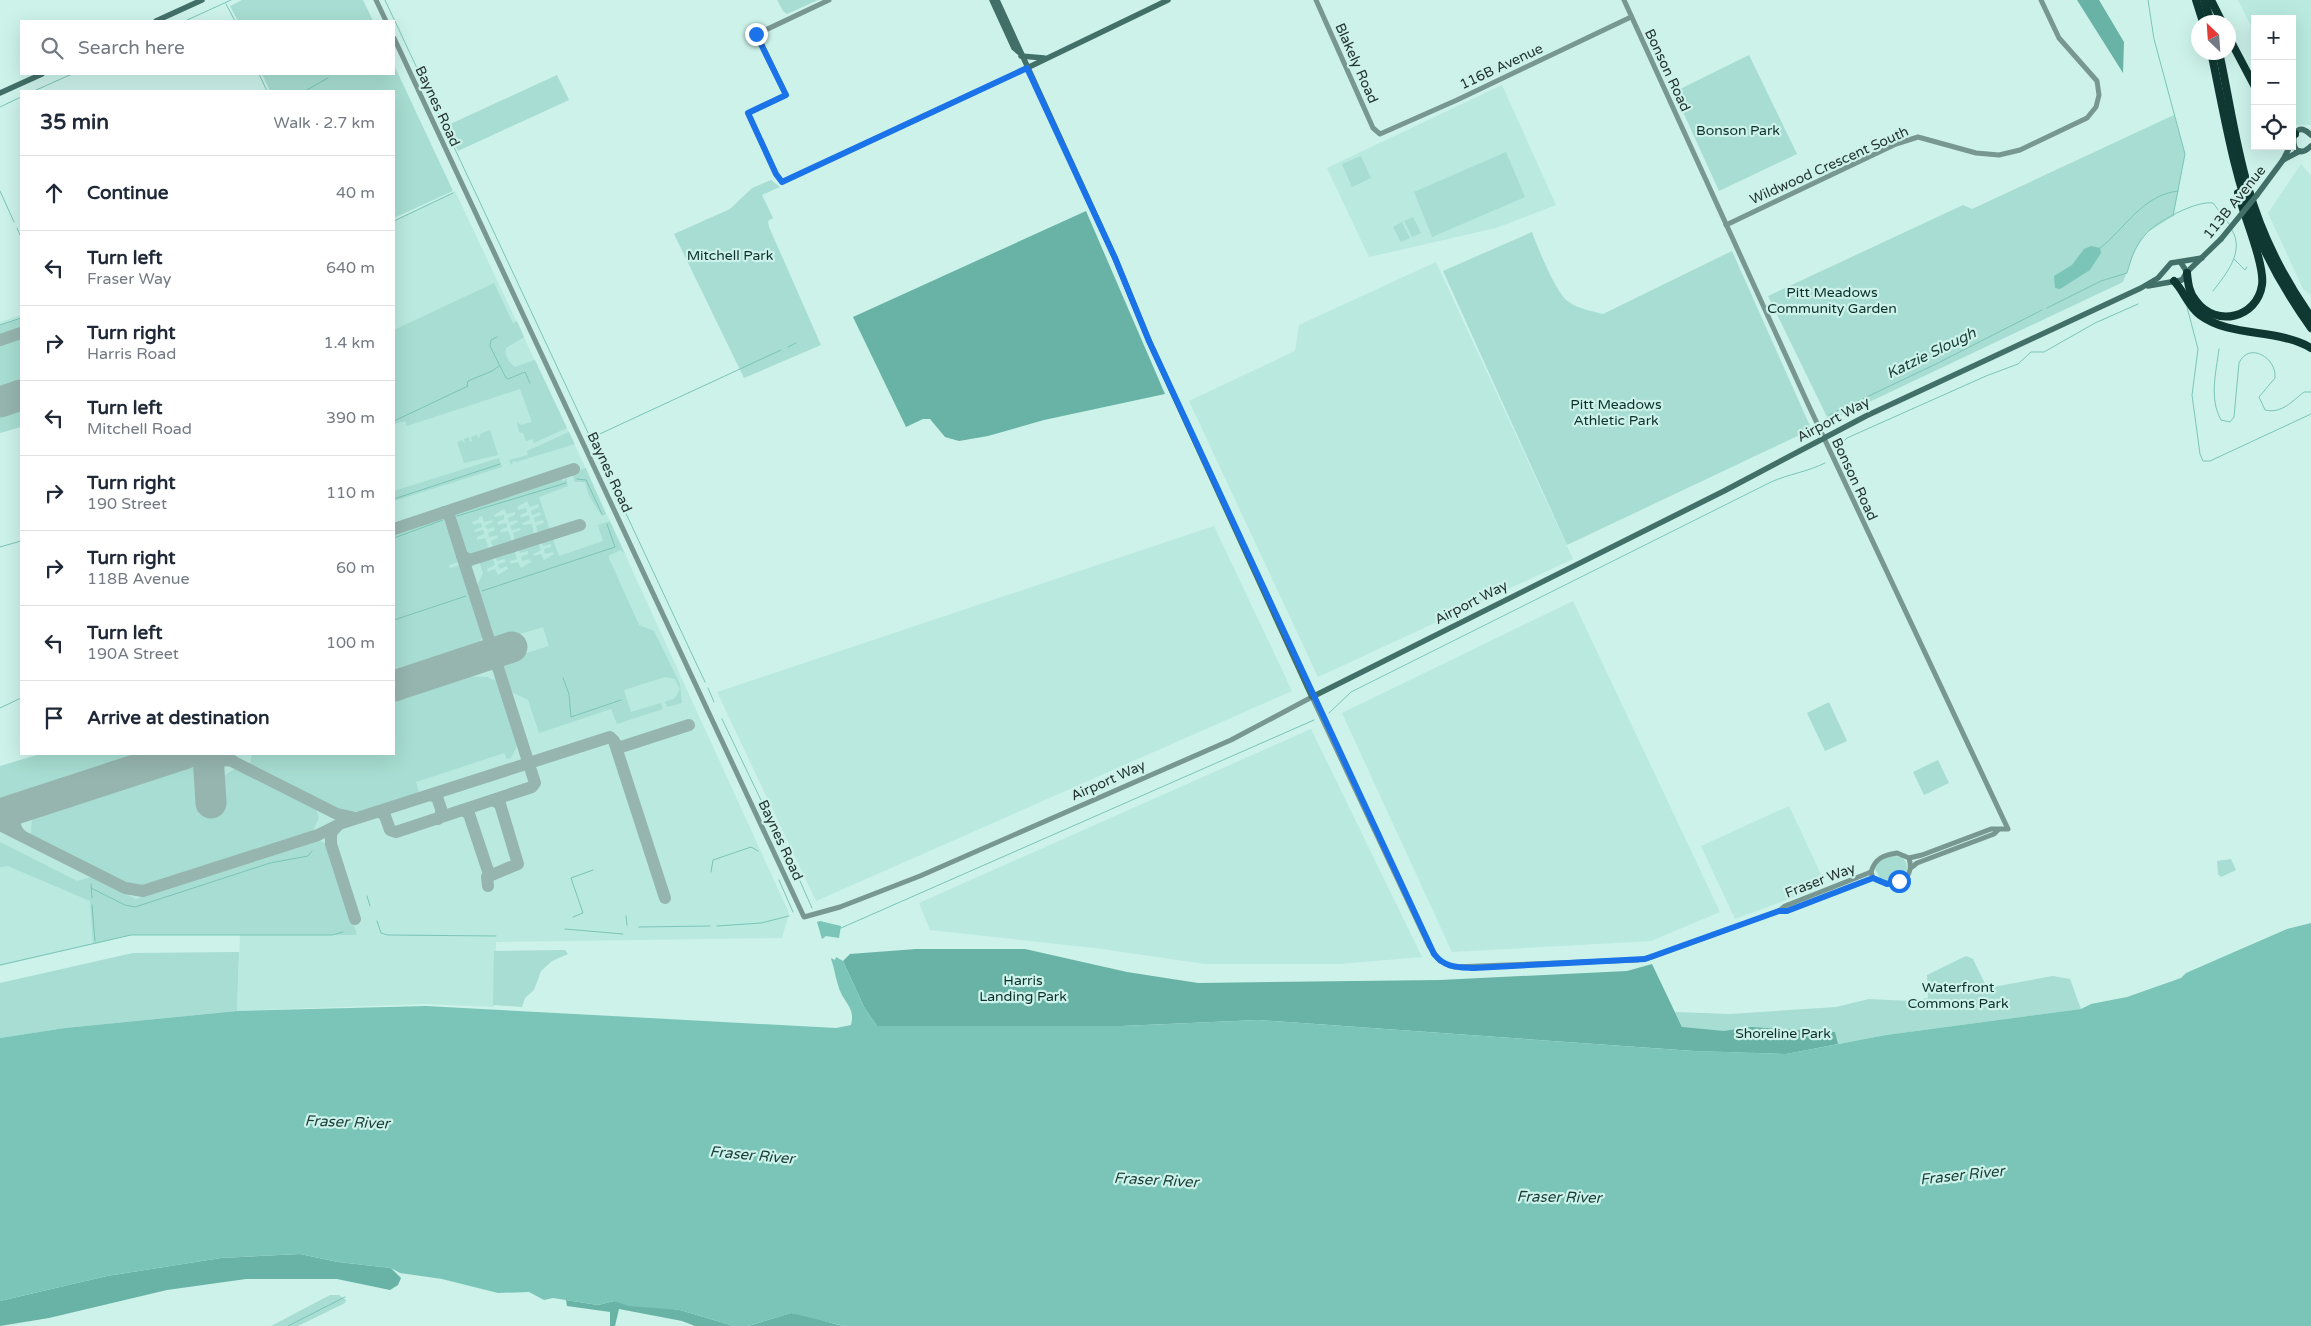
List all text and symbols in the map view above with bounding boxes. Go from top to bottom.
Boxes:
north arrow [2191,15,2236,60]
map controls [2251,15,2296,150]
button: + [2251,15,2296,60]
search box [20,20,395,75]
street label: Blakely Road [1331,20,1382,106]
route end [745,23,768,46]
street label: Bonson Road [1641,26,1694,114]
icon: search [38,34,66,62]
text: Search here [78,37,185,59]
street label: 116B Avenue [1457,40,1546,93]
button: − [2251,60,2296,105]
street label: Baynes Road [411,63,464,149]
button: locate [2251,105,2296,150]
text: 35 min [40,110,109,135]
text: Walk · 2.7 km [274,113,375,133]
park label: Bonson Park [1696,122,1780,139]
street label: Wildwood Crescent South [1747,123,1911,208]
street label: 113B Avenue [2200,162,2269,243]
icon: ahead [40,179,68,207]
text: Continue [87,182,169,204]
text: 40 m [336,183,375,203]
text: Turn left [87,247,163,269]
park label: Mitchell Park [687,247,774,264]
icon: left [40,254,68,282]
text: 640 m [326,258,375,278]
text: Fraser Way [87,269,171,289]
park label: Pitt Meadows Community Garden [1767,284,1897,317]
text: Turn right [87,322,175,344]
water label: Katzie Slough [1883,323,1979,382]
icon: right [40,329,68,357]
text: 1.4 km [323,333,375,353]
text: Harris Road [87,344,176,364]
street label: Airport Way [1794,393,1873,446]
park label: Pitt Meadows Athletic Park [1570,396,1662,429]
text: Turn left [87,397,163,419]
icon: left [40,404,68,432]
text: 390 m [326,408,375,428]
text: Mitchell Road [87,419,192,439]
street label: Baynes Road [583,429,636,515]
street label: Bonson Road [1828,435,1881,523]
text: Turn right [87,472,175,494]
icon: right [40,479,68,507]
text: 110 m [326,483,375,503]
text: 190 Street [87,494,167,514]
text: Turn right [87,547,175,569]
icon: right [40,554,68,582]
text: 60 m [336,558,375,578]
text: 118B Avenue [87,569,190,589]
street label: Airport Way [1432,577,1511,628]
text: Turn left [87,622,163,644]
icon: left [40,629,68,657]
text: 100 m [326,633,375,653]
text: 190A Street [87,644,179,664]
icon: arrive [40,704,68,732]
text: Arrive at destination [87,707,270,729]
street label: Airport Way [1068,756,1149,804]
street label: Baynes Road [754,797,807,883]
street label: Fraser Way [1783,859,1858,902]
route start [1888,870,1911,893]
park label: Harris Landing Park [979,972,1067,1005]
park label: Waterfront Commons Park [1907,979,2009,1012]
park label: Shoreline Park [1735,1025,1831,1042]
water label: Fraser River [304,1112,392,1133]
water label: Fraser River [709,1142,797,1168]
water label: Fraser River [1919,1161,2007,1188]
water label: Fraser River [1113,1169,1201,1191]
water label: Fraser River [1516,1187,1604,1207]

